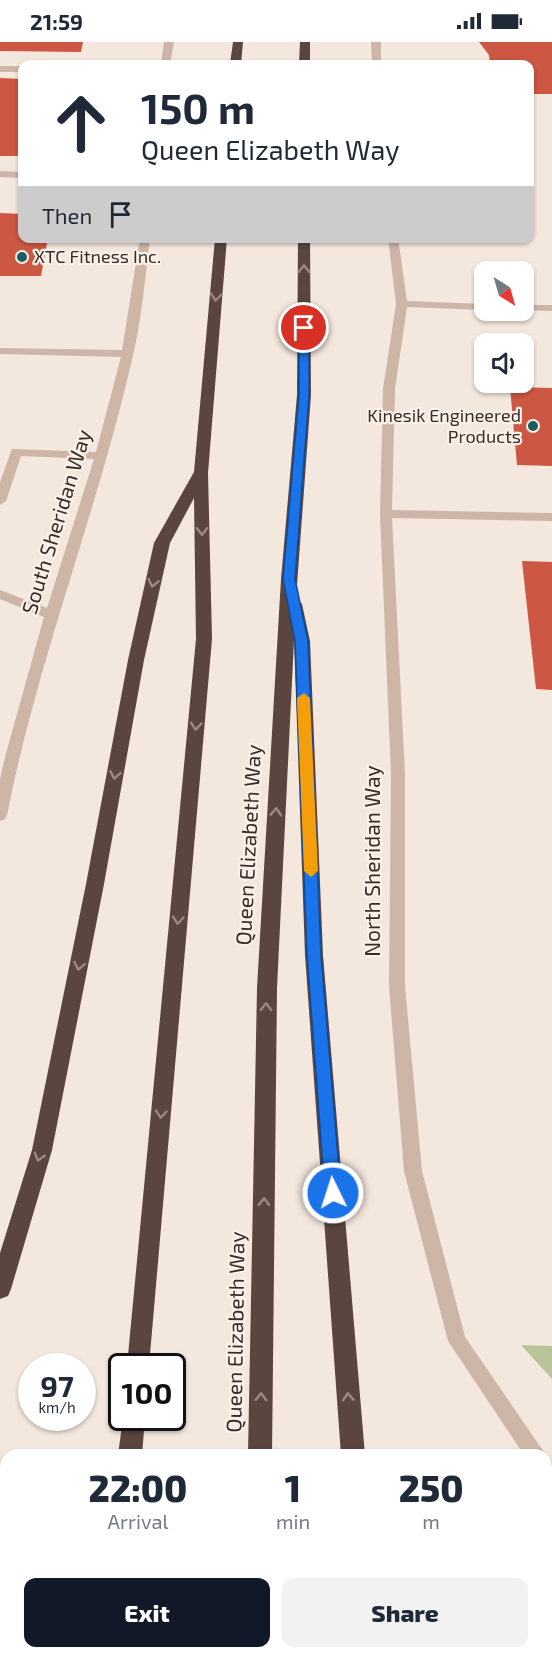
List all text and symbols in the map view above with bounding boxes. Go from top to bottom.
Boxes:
text: 21:59 [30,8,83,34]
text: 150 m [141,82,255,132]
icon: ahead [42,84,120,162]
text: Queen Elizabeth Way [141,133,400,165]
icon: arrive [104,198,137,231]
text: Then [42,202,92,228]
place label: XTC Fitness Inc. [34,245,161,267]
marker: XTC Fitness Inc. [15,250,29,264]
north arrow [474,261,534,321]
map controls [474,261,534,393]
one-way arrow [298,264,310,273]
one-way arrow [210,292,223,301]
pin [278,302,329,353]
icon: arrive [287,311,320,344]
button: sound [474,333,534,393]
place label: Kinesik Engineered Products [367,404,521,447]
marker: Kinesik Engineered Products [526,419,540,433]
street label: South Sheridan Way [16,426,96,617]
one-way arrow [196,527,208,536]
one-way arrow [147,578,160,588]
one-way arrow [190,721,203,731]
street label: Queen Elizabeth Way [230,744,266,946]
street label: North Sheridan Way [359,765,384,957]
one-way arrow [109,769,122,779]
one-way arrow [270,807,283,816]
one-way arrow [172,916,185,925]
one-way arrow [73,961,86,971]
one-way arrow [260,1002,273,1011]
one-way arrow [155,1110,168,1119]
one-way arrow [34,1152,47,1162]
position arrow [301,1161,365,1225]
one-way arrow [257,1197,270,1206]
street label: Queen Elizabeth Way [220,1231,250,1433]
speed limit sign: 100 [108,1353,186,1431]
text: 97 [40,1367,74,1403]
one-way arrow [255,1392,267,1401]
one-way arrow [342,1392,355,1401]
text: km/h [38,1398,76,1416]
text: 22:00 [89,1466,187,1509]
text: 1 [285,1466,301,1509]
text: 250 [399,1466,463,1509]
text: Arrival [108,1509,168,1533]
text: min [276,1509,310,1533]
text: m [422,1509,440,1533]
button: Exit [24,1578,270,1647]
button: Share [282,1578,528,1647]

